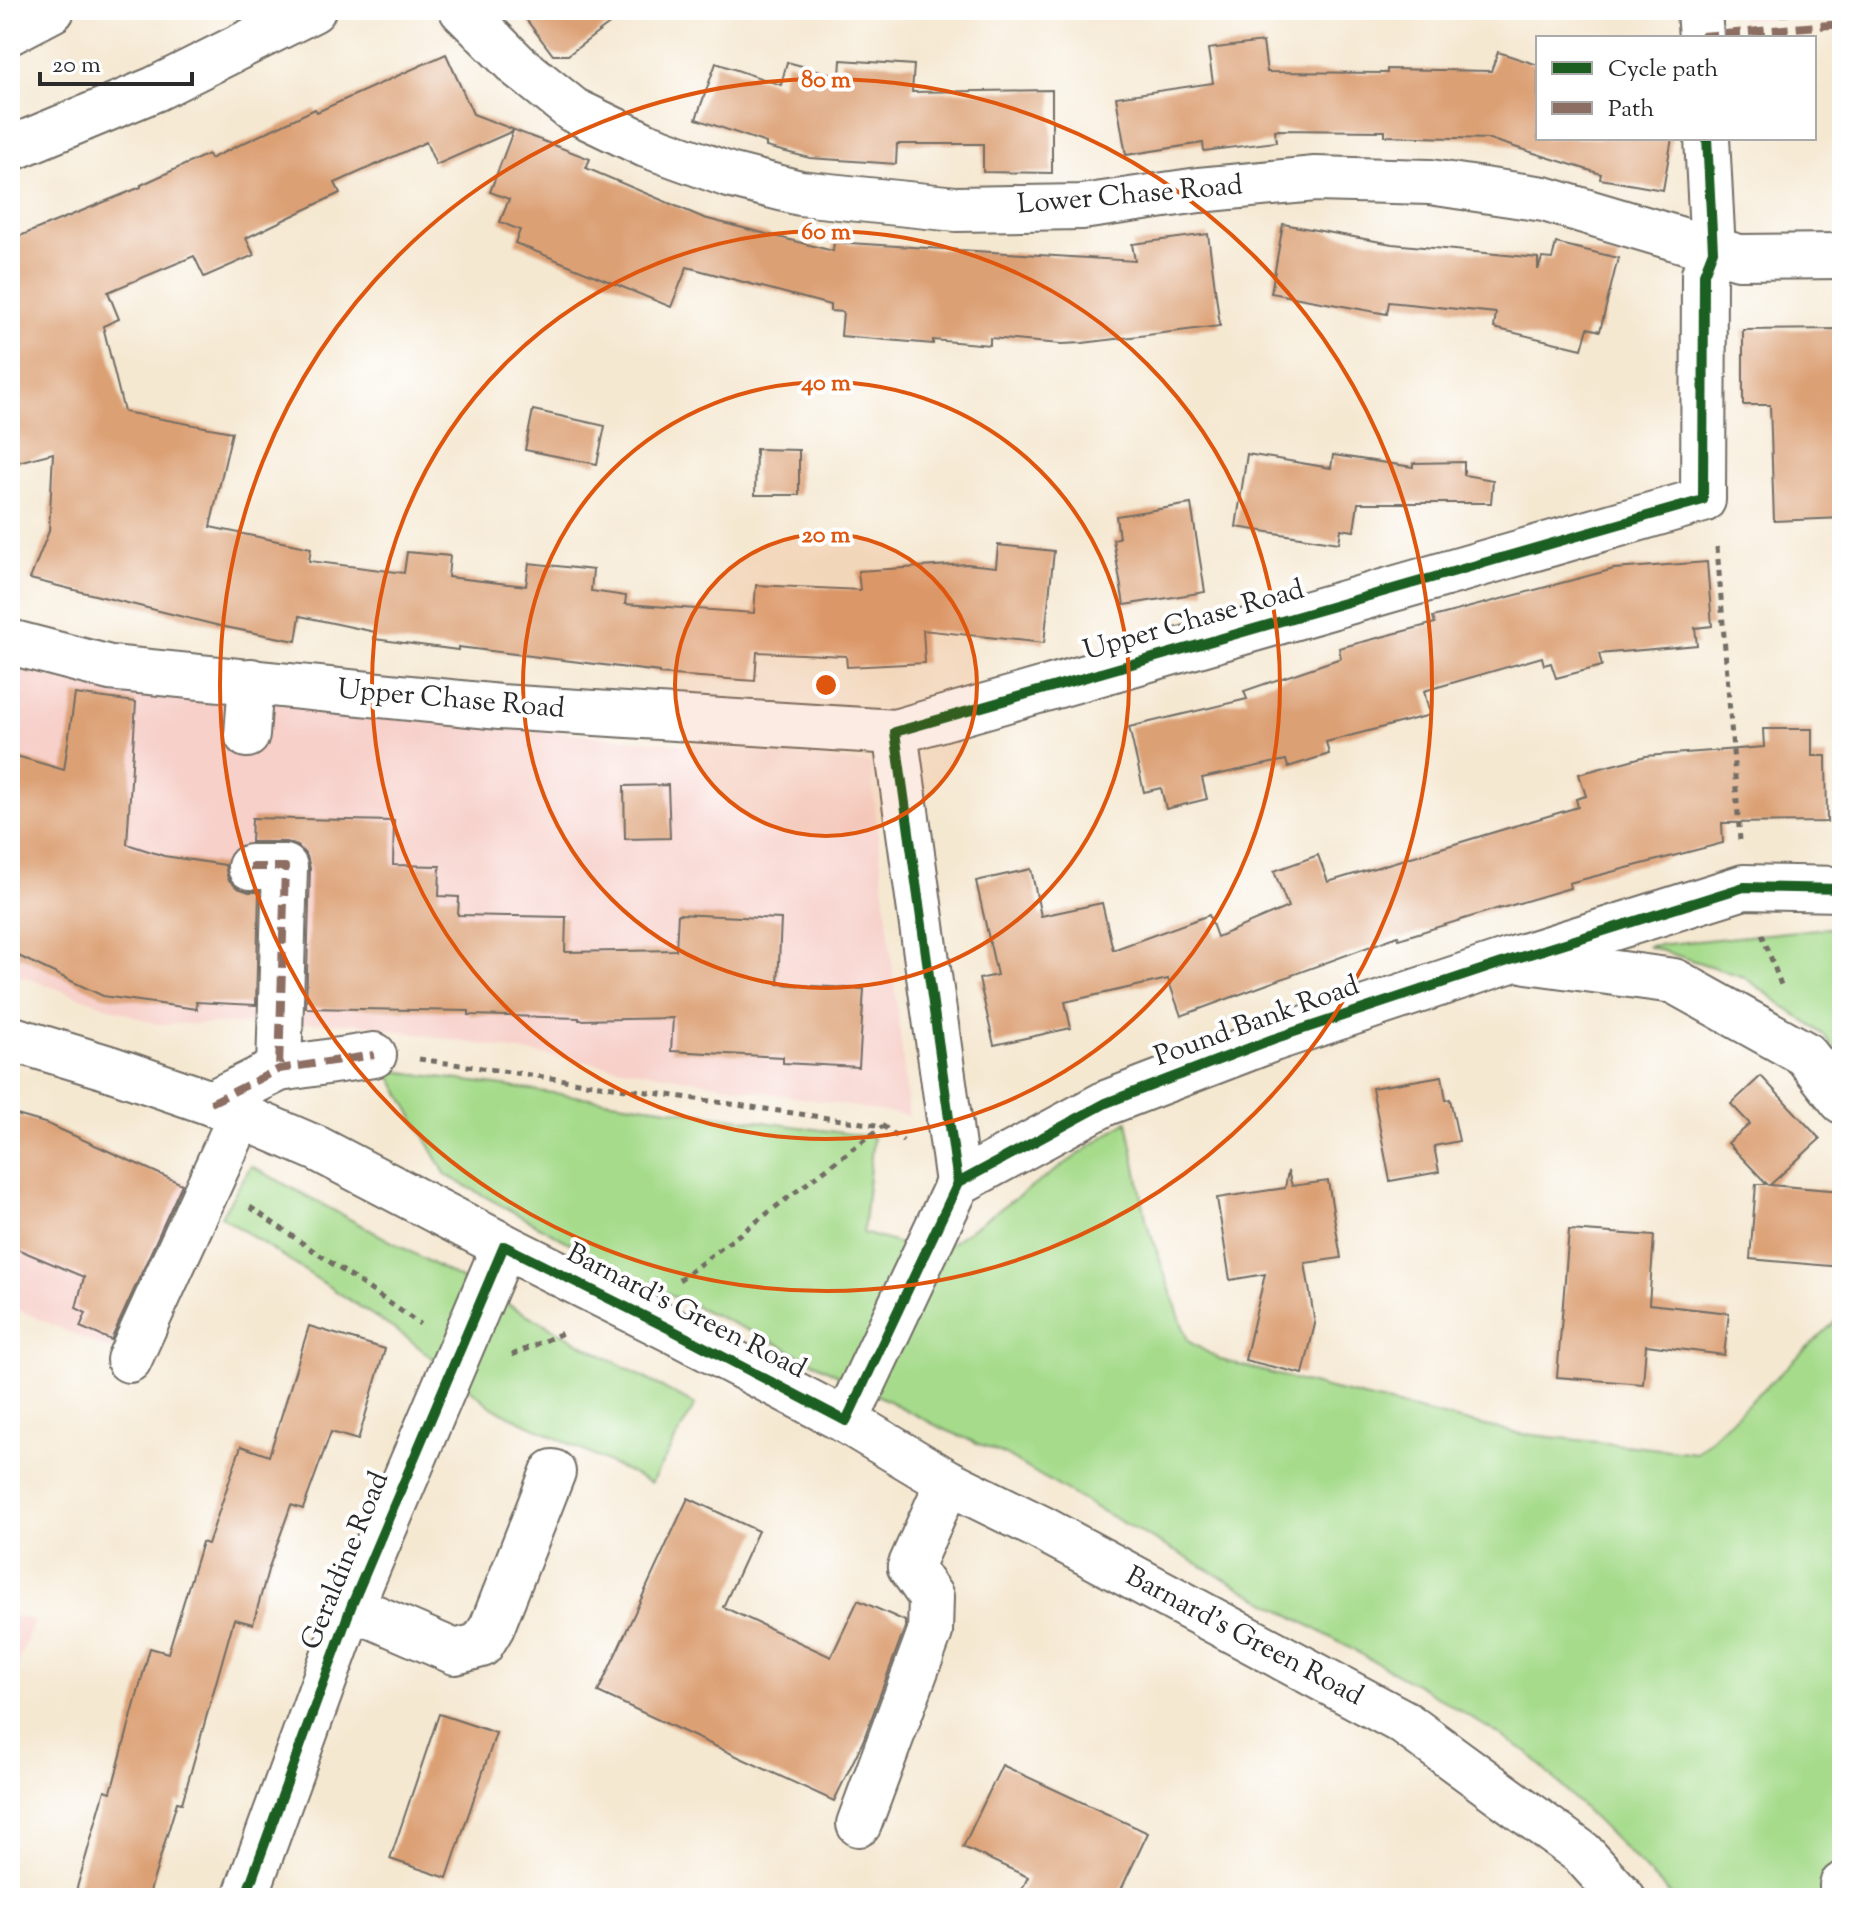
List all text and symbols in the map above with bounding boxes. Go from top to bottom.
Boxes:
scale bar [40,36,192,86]
legend [1536,36,1816,140]
text: 20 m [52,49,101,83]
text: Cycle path [1608,53,1718,87]
text: 80 m [801,64,851,98]
text: Path [1608,93,1654,127]
street label: Lower Chase Road [1016,166,1244,226]
text: 60 m [801,216,851,250]
text: 40 m [800,367,851,401]
text: 20 m [802,519,851,553]
street label: Upper Chase Road [1079,570,1309,672]
street label: Upper Chase Road [336,670,566,730]
centre of rings [812,671,840,699]
street label: Pound Bank Road [1149,966,1365,1078]
street label: Barnard's Green Road [559,1234,813,1390]
street label: Geraldine Road [292,1466,400,1656]
street label: Barnard's Green Road [1118,1557,1370,1717]

